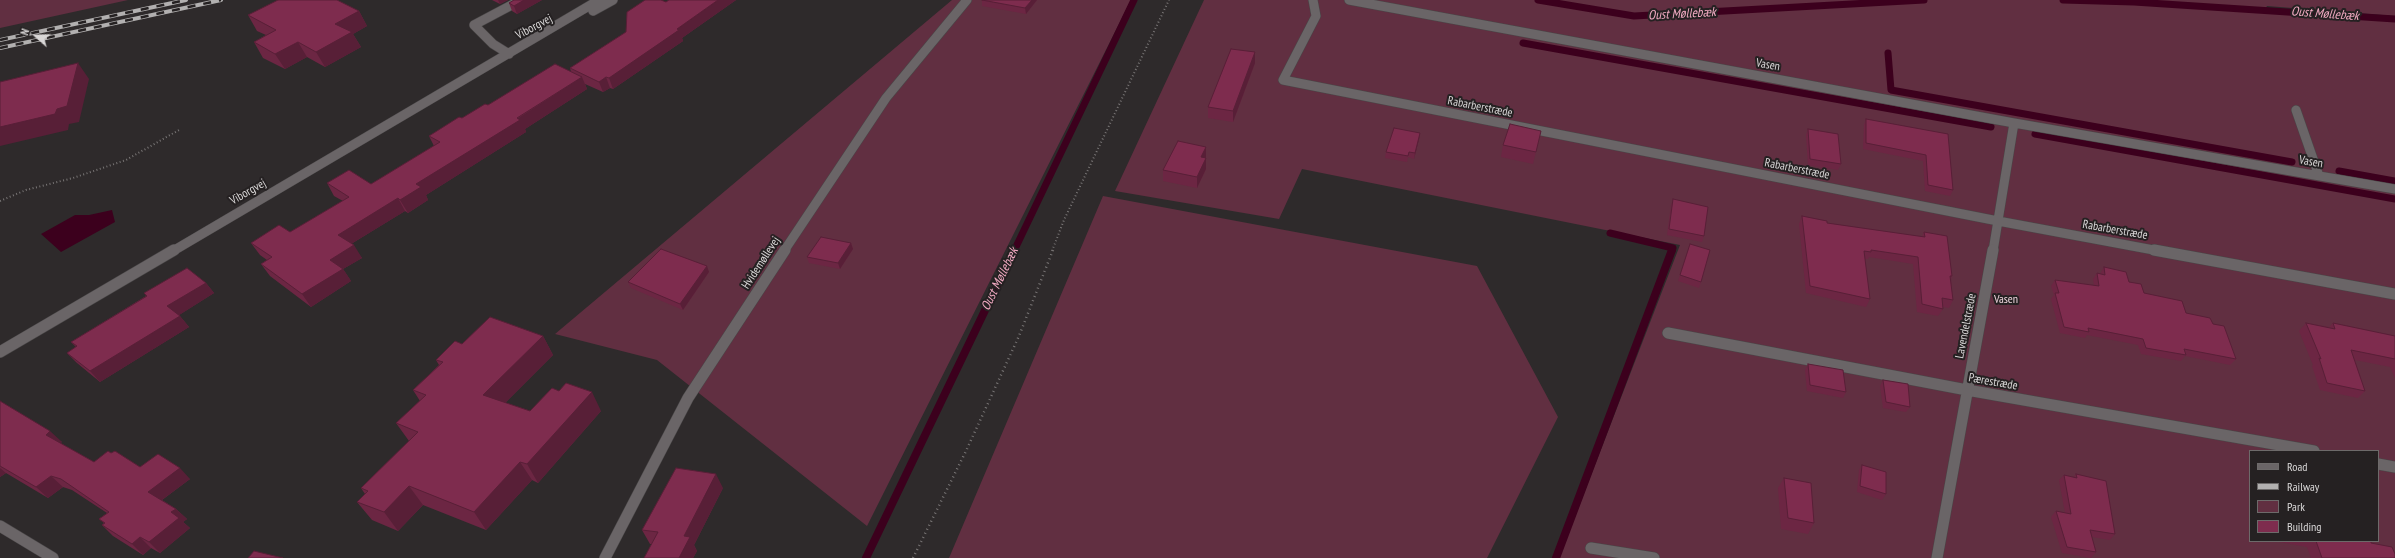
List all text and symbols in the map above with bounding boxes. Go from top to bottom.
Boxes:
water label: Oust Møllebæk [1648,4,1716,24]
water label: Oust Møllebæk [2291,4,2359,24]
street label: Viborgvej [513,11,555,43]
north arrow [16,16,56,56]
text: N [17,27,32,37]
street label: Vasen [1755,56,1781,74]
street label: Rabarberstræde [1446,94,1514,120]
street label: Vasen [2298,153,2324,171]
street label: Rabarberstræde [1763,156,1831,182]
street label: Viborgvej [227,176,269,208]
street label: Rabarberstræde [2081,217,2149,243]
street label: Hvidemøllevej [739,234,783,292]
water label: Oust Møllebæk [978,245,1022,313]
street label: Lavendelstræde [1953,292,1979,360]
park label: Vasen [1994,293,2018,307]
street label: Pærestræde [1967,371,2019,393]
legend [2249,450,2379,542]
text: Road [2287,459,2307,474]
text: Railway [2287,479,2319,494]
text: Park [2287,499,2305,514]
text: Building [2287,519,2322,534]

